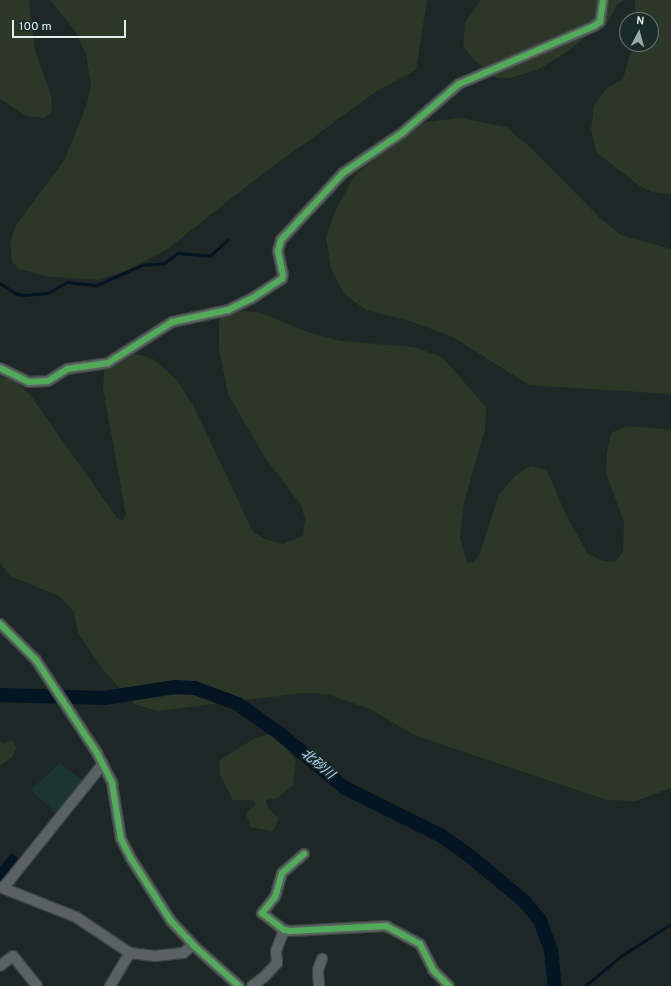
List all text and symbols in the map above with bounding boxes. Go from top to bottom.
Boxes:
scale bar [14,12,128,38]
north arrow [619,12,659,52]
text: N [635,14,645,28]
text: 100 m [19,19,52,35]
water label: 北砂川 [297,746,337,784]

